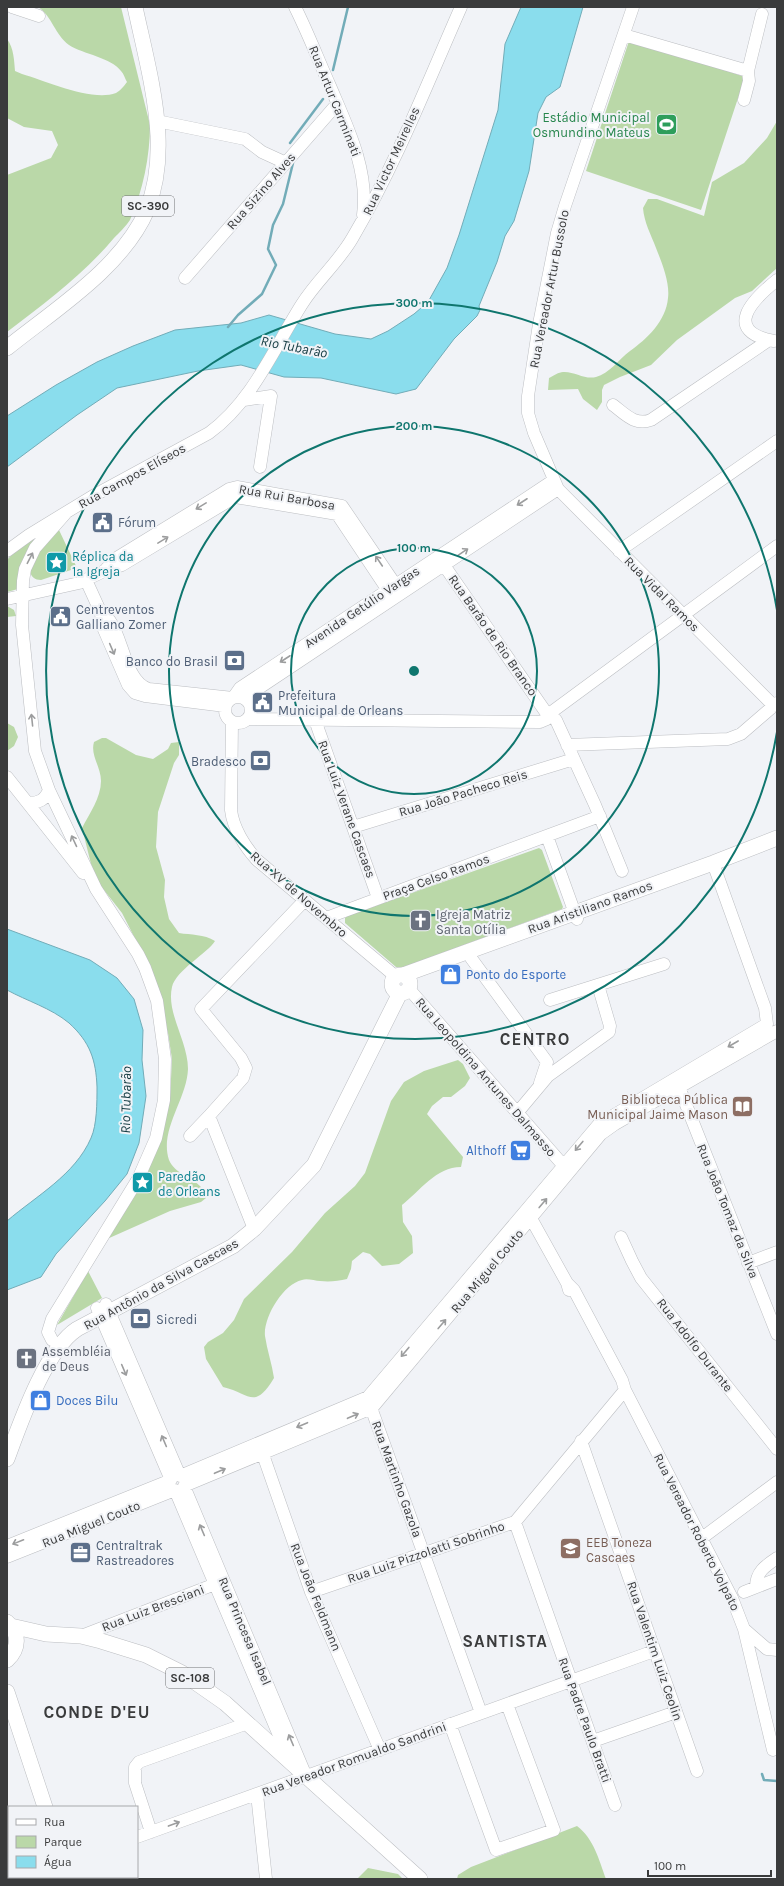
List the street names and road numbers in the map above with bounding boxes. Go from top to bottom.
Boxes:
street label: Rua Artur Carminati [306,43,364,159]
street label: Rua Victor Meirelles [359,104,423,217]
street label: Rua Sizino Alves [224,149,299,233]
road number: SC-390 [122,196,174,216]
street label: Rua Vereador Artur Bussolo [526,209,572,369]
street label: Rua Campos Elíseos [76,440,188,512]
street label: Rua Rui Barbosa [238,481,336,513]
street label: Rua Vidal Ramos [621,553,703,635]
street label: Avenida Getúlio Vargas [302,563,422,651]
street label: Rua Barão de Rio Branco [445,572,541,698]
street label: Rua Luiz Verane Cascaes [315,738,379,880]
street label: Rua João Pacheco Reis [397,766,529,820]
street label: Rua XV de Novembro [248,848,350,940]
street label: Praça Celso Ramos [381,851,492,903]
street label: Rua Aristiliano Ramos [526,877,655,937]
street label: Rua Leopoldina Antunes Dalmasso [413,994,559,1160]
street label: Rua João Tomaz da Silva [694,1141,762,1281]
street label: Rua Miguel Couto [448,1226,526,1316]
street label: Rua Antônio da Silva Cascaes [81,1235,241,1333]
street label: Rua Adolfo Durante [654,1295,736,1395]
street label: Rua Martinho Gazola [369,1419,425,1539]
street label: Rua Vereador Roberto Volpato [651,1451,743,1613]
street label: Rua Miguel Couto [40,1497,142,1551]
street label: Rua Luiz Pizzolatti Sobrinho [345,1518,507,1586]
street label: Rua João Feldmann [287,1541,345,1653]
street label: Rua Princesa Isabel [215,1575,275,1687]
street label: Rua Valentim Luiz Ceolin [624,1579,686,1723]
street label: Rua Luiz Bresciani [99,1581,207,1635]
street label: Rua Padre Paulo Bratti [555,1655,615,1785]
road number: SC-108 [166,1668,214,1688]
street label: Rua Vereador Romualdo Sandrini [260,1719,448,1799]

